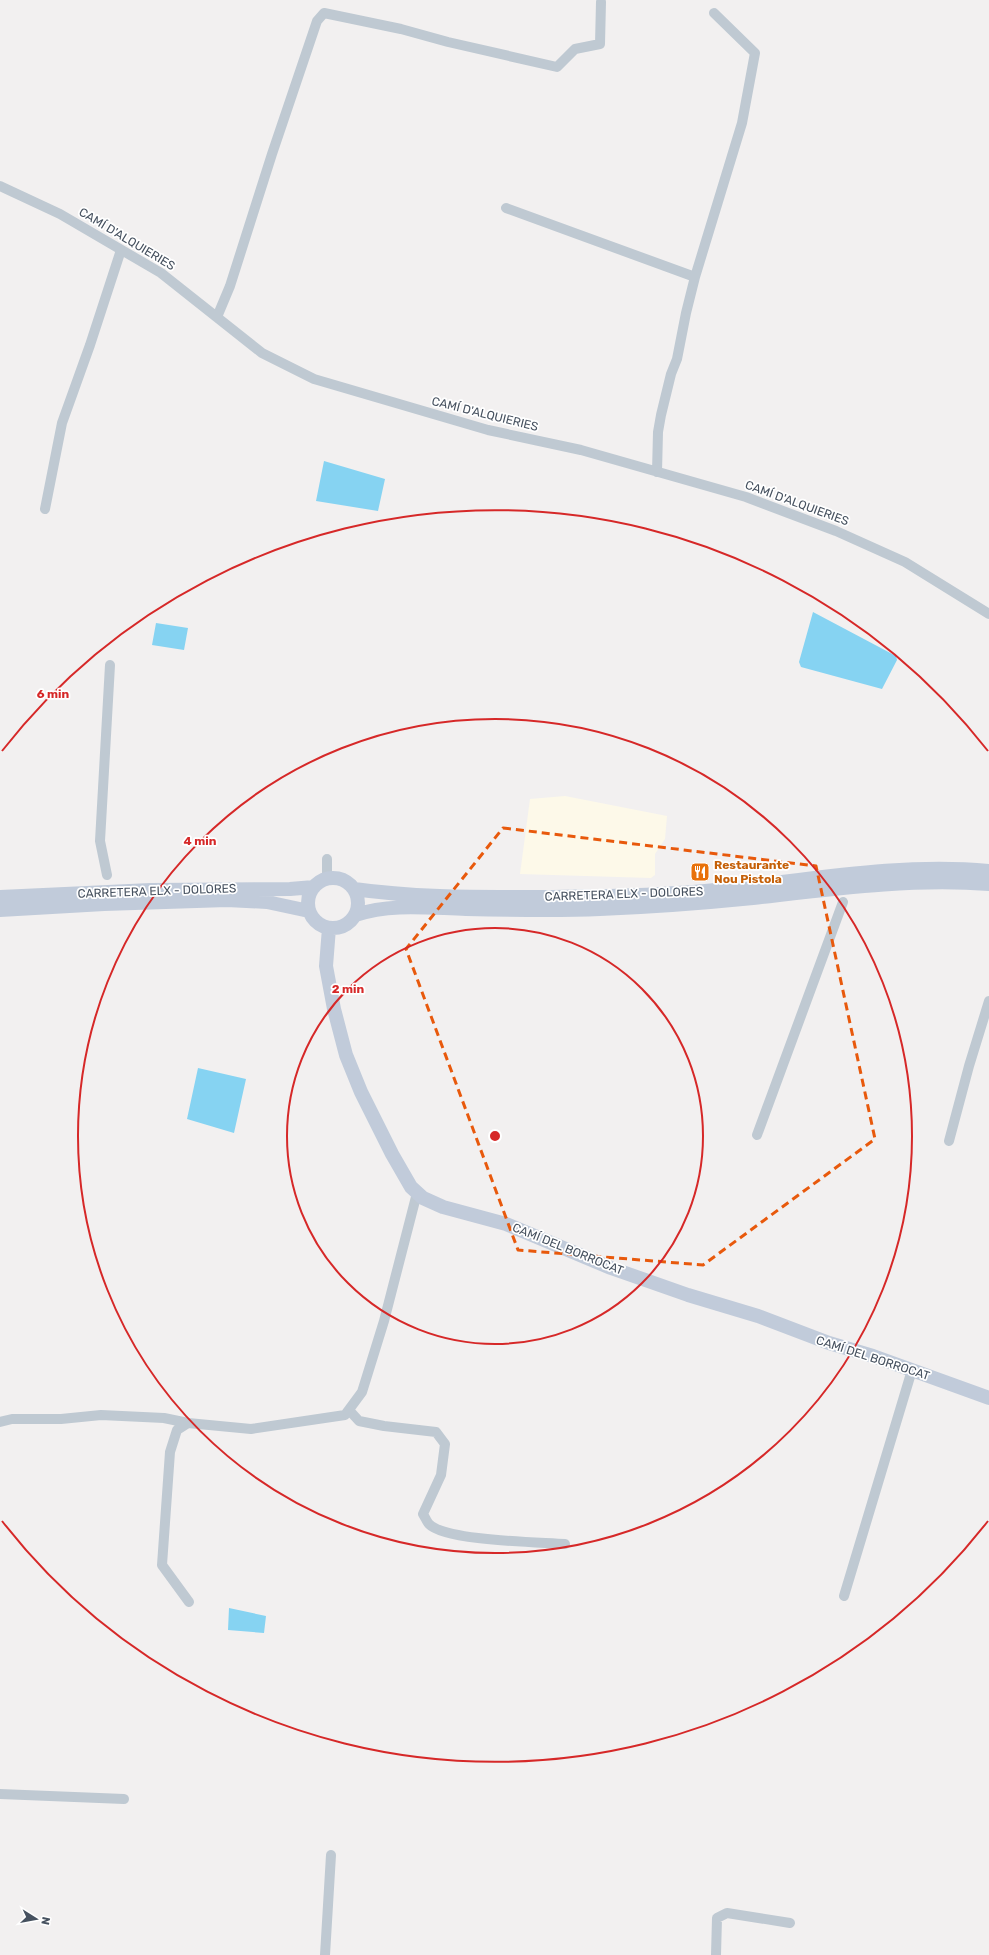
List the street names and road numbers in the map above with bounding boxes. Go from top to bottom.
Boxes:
street label: CAMÍ D'ALQUIERIES [77,205,177,273]
street label: CAMÍ D'ALQUIERIES [430,394,540,434]
street label: CAMÍ D'ALQUIERIES [743,478,851,528]
street label: CARRETERA ELX - DOLORES [77,881,237,901]
street label: CARRETERA ELX - DOLORES [544,884,704,904]
street label: CAMÍ DEL BORROCAT [510,1220,626,1278]
street label: CAMÍ DEL BORROCAT [814,1333,932,1383]

